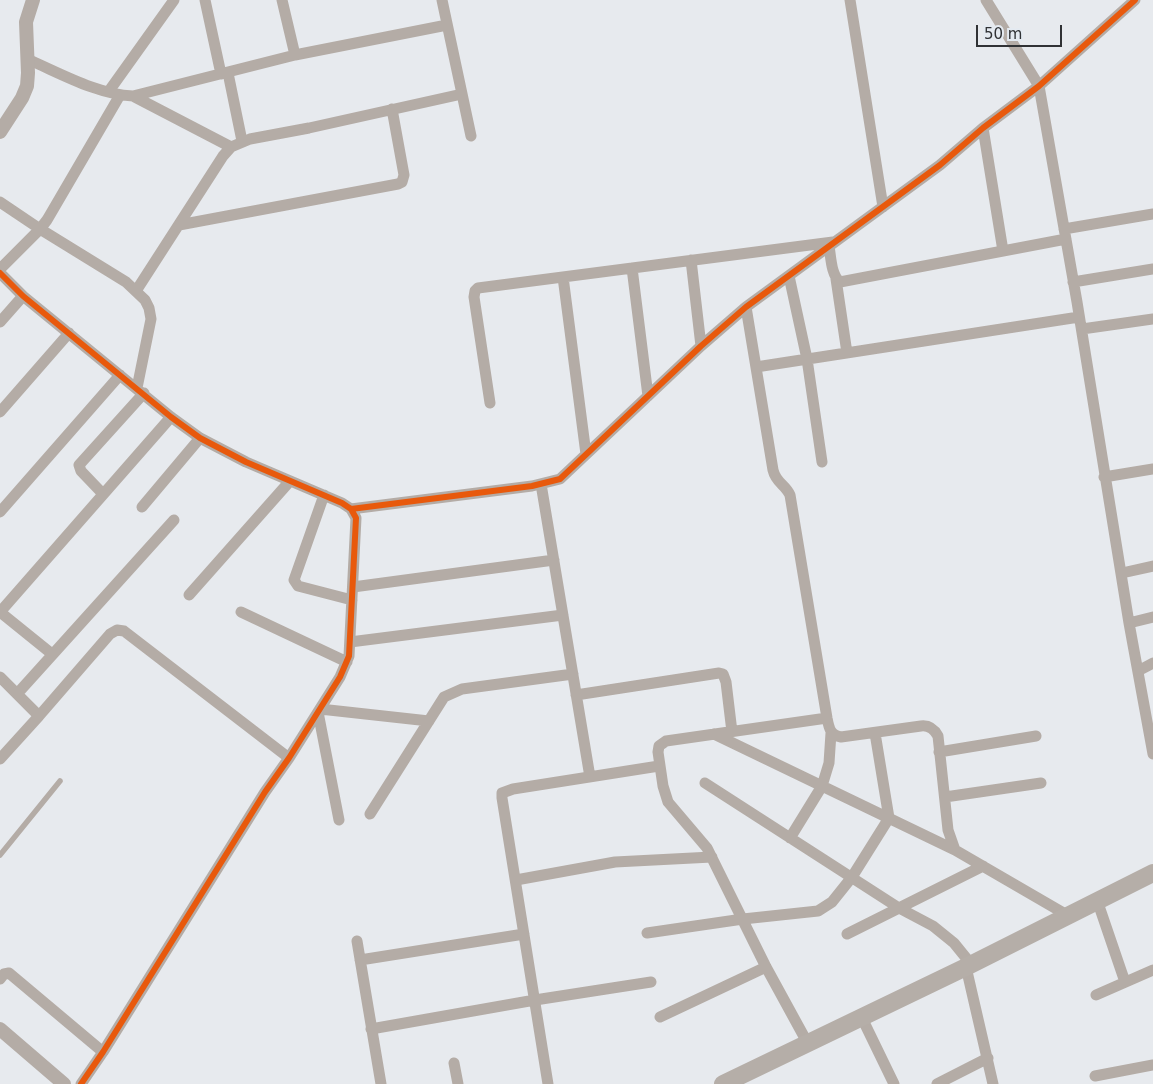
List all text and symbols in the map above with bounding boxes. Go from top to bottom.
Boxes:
scale bar [978,15,1064,47]
text: 50 m [984,25,1022,43]

